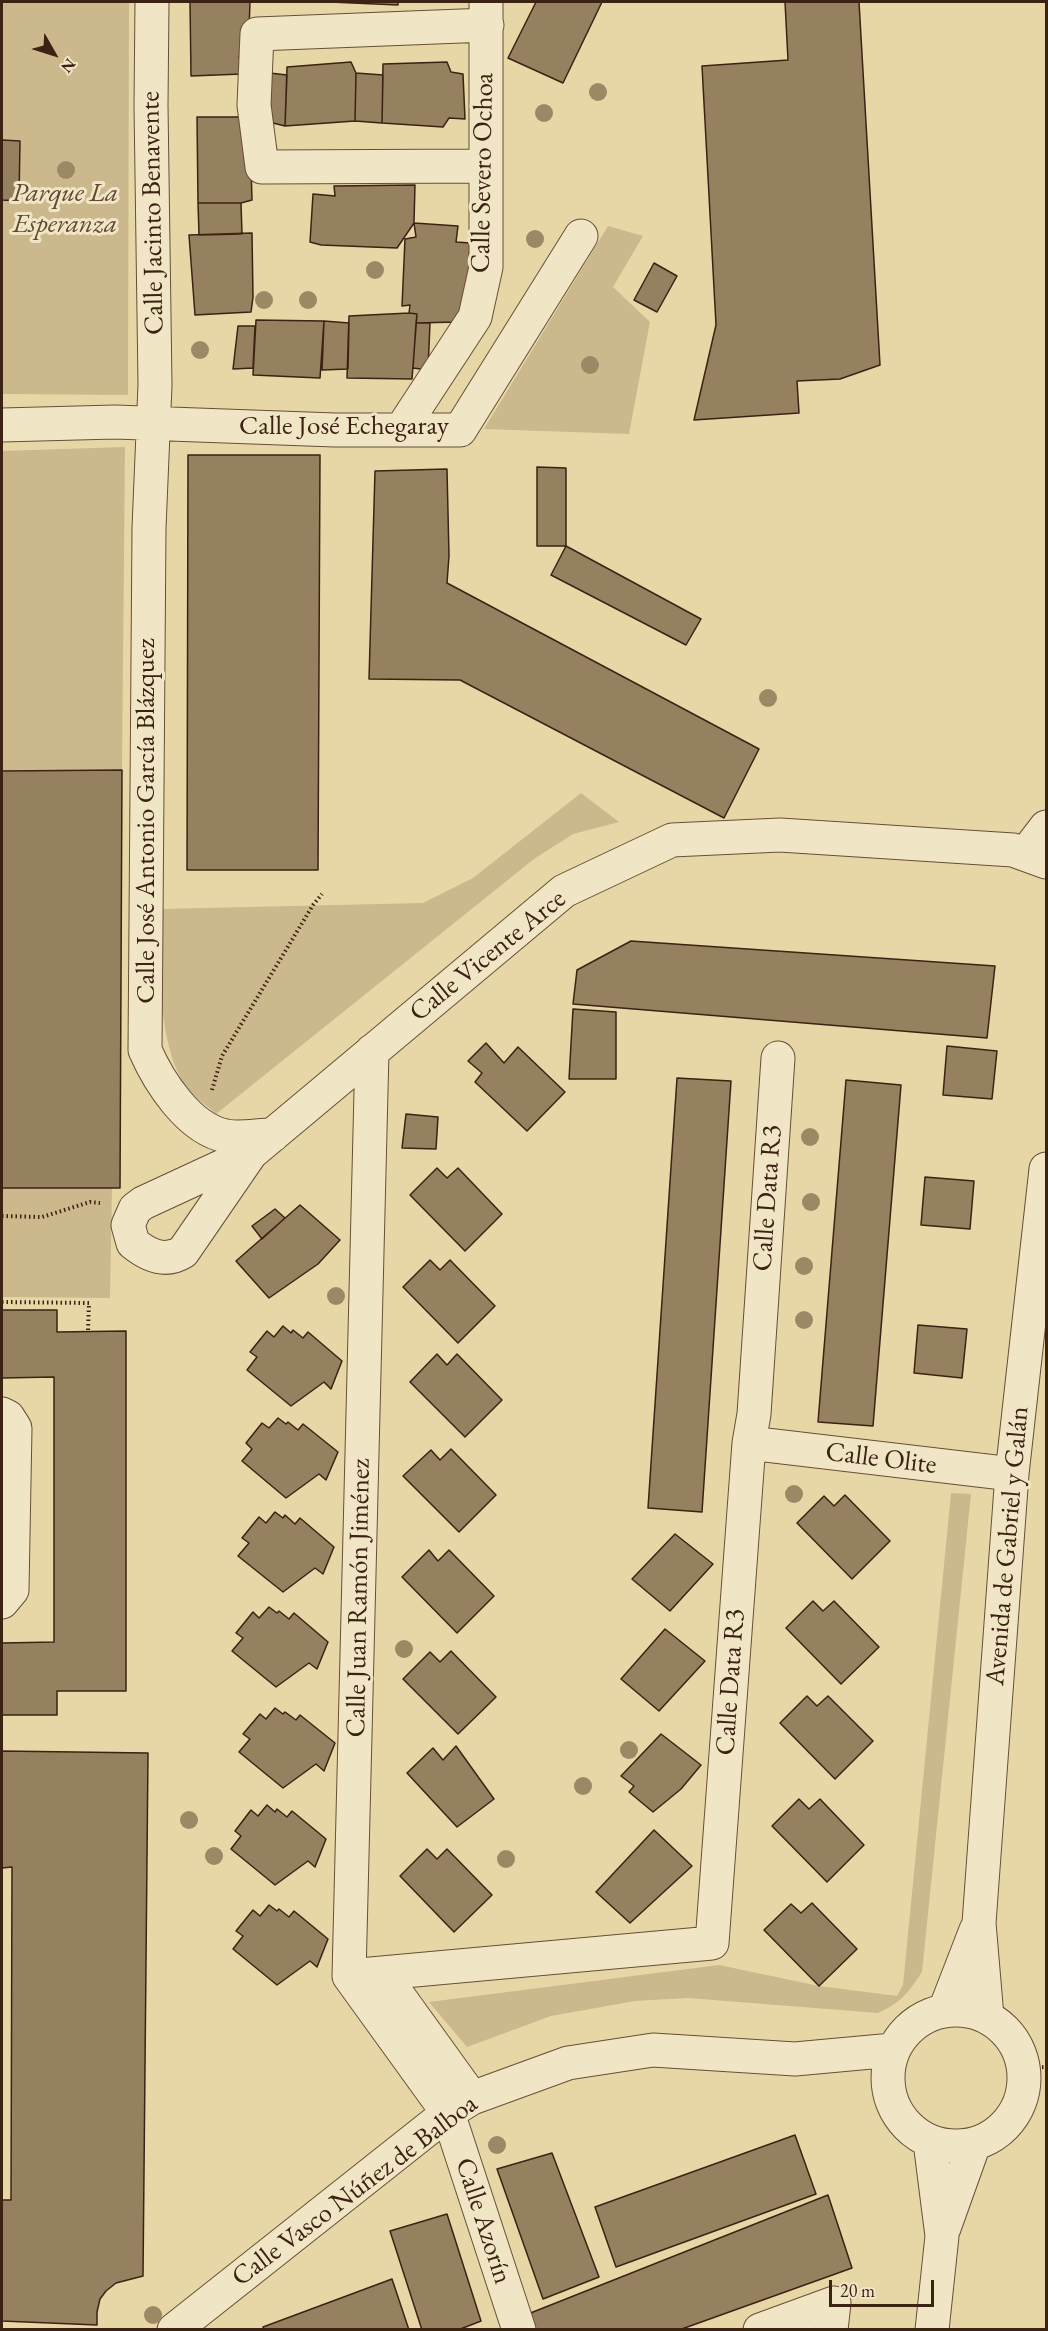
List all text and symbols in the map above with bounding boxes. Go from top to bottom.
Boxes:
north arrow [24,24,84,84]
text: N [56,54,81,77]
street label: Calle Severo Ochoa [465,72,501,274]
street label: Calle Jacinto Benavente [135,91,171,335]
park label: Parque La Esperanza [12,178,118,241]
street label: Calle José Echegaray [239,411,449,443]
street label: Calle José Antonio García Blázquez [131,638,163,1004]
street label: Calle Vicente Arce [403,883,573,1029]
street label: Calle Data R3 [747,1124,789,1272]
street label: Avenida de Gabriel y Galán [980,1405,1036,1687]
street label: Calle Olite [824,1436,938,1482]
street label: Calle Juan Ramón Jiménez [340,1458,378,1738]
street label: Calle Data R3 [710,1608,752,1756]
street label: Calle Vasco Núñez de Balboa [226,2088,484,2294]
street label: Calle Azorín [447,2154,519,2288]
scale bar [832,2268,937,2306]
text: 20 m [840,2279,875,2302]

